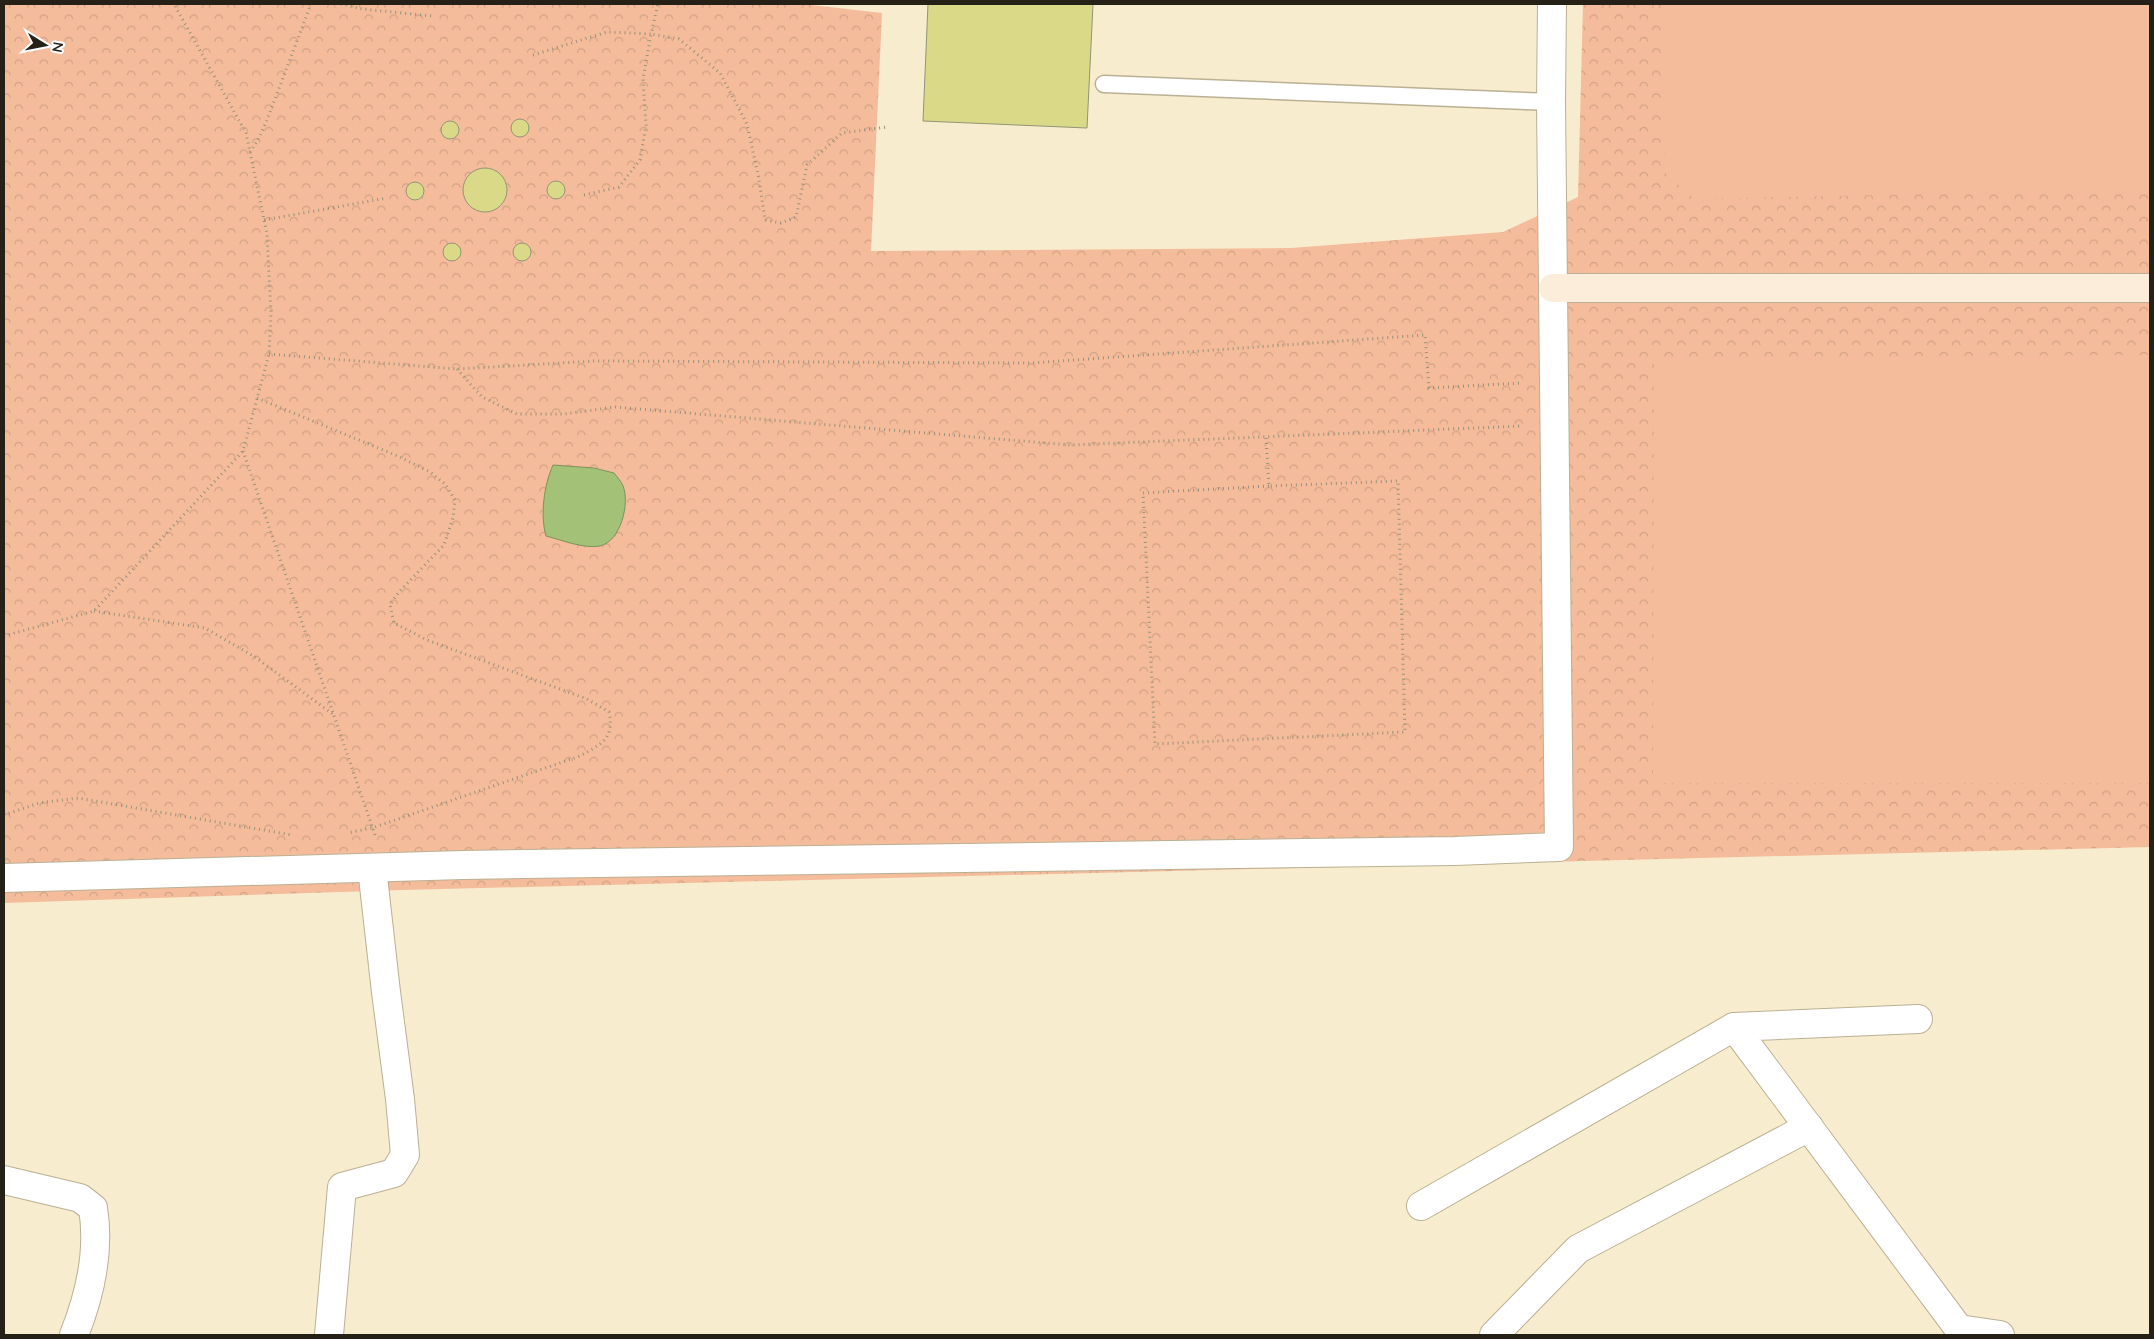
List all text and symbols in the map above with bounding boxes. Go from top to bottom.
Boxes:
north arrow [20,20,70,70]
text: N [48,41,68,54]

